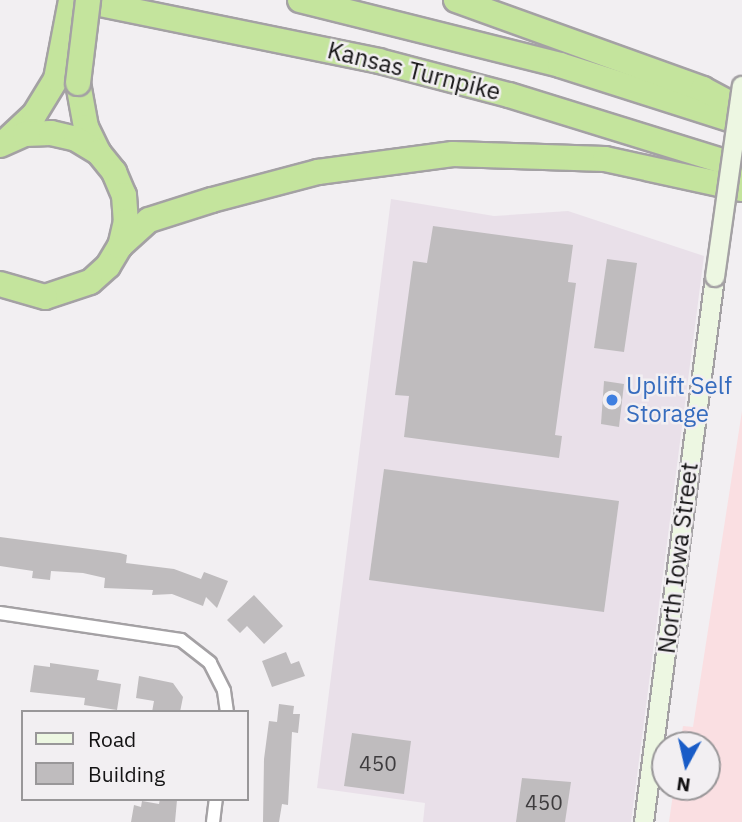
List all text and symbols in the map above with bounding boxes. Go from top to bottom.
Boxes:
street label: Kansas Turnpike [325,36,503,106]
place label: Uplift Self Storage [626,372,732,428]
marker: Uplift Self Storage [604,392,620,408]
street label: North Iowa Street [652,461,704,655]
legend [21,710,248,801]
text: Road [88,725,136,753]
north arrow [651,731,721,801]
house number: 450 [359,750,397,776]
text: Building [88,760,165,788]
text: N [675,772,692,798]
house number: 450 [525,789,563,815]

